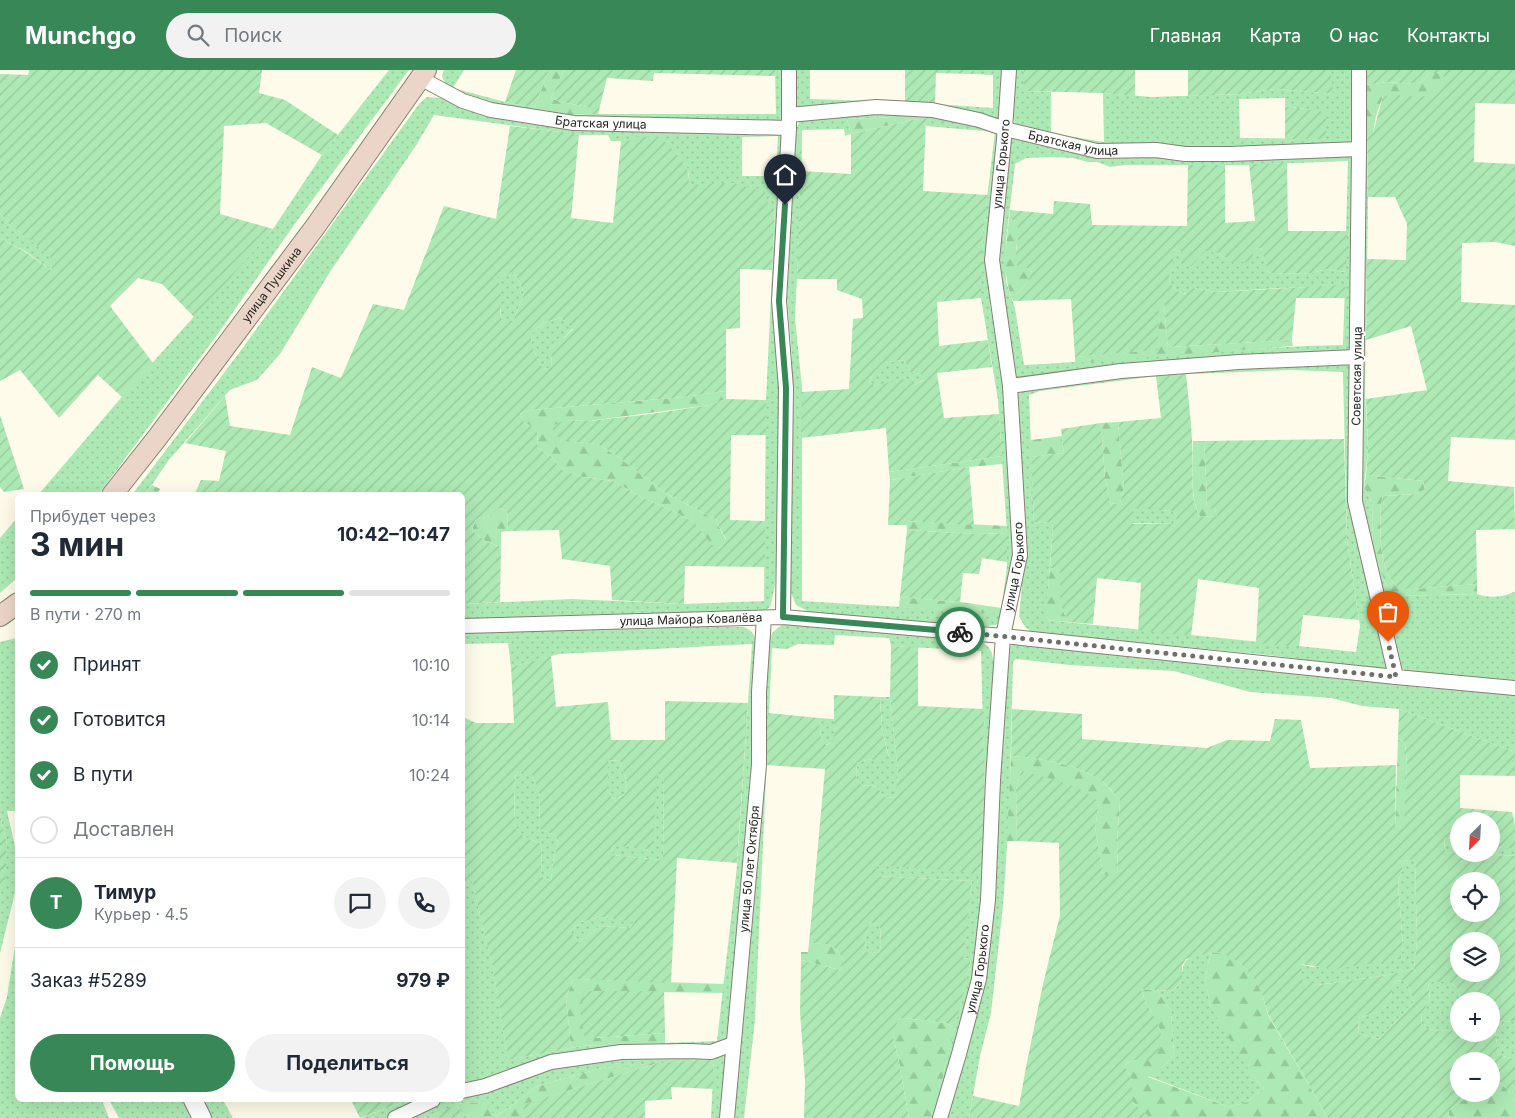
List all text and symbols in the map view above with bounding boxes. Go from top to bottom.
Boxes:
search box [166,13,516,58]
text: Munchgo [25,21,136,50]
icon: search [184,21,212,49]
text: Поиск [224,24,282,47]
text: Главная [1150,25,1221,46]
text: Карта [1249,25,1301,46]
text: О нас [1329,25,1379,46]
text: Контакты [1407,25,1490,46]
street label: Братская улица [554,112,647,132]
street label: улица Горького [989,119,1013,210]
street label: Братская улица [1027,127,1118,158]
pin [764,154,806,205]
icon: home [771,161,799,189]
street label: улица Пушкина [238,244,304,325]
street label: Советская улица [1348,326,1365,426]
text: Прибудет через [30,506,156,526]
street label: улица Горького [1000,522,1027,613]
text: 10:42–10:47 [337,523,450,546]
text: 3 мин [30,525,124,564]
pin [1367,591,1409,642]
icon: bag [1374,598,1402,626]
text: В пути · 270 m [30,604,141,624]
courier [935,607,985,657]
street label: улица Майора Ковалёва [619,610,762,629]
icon: bike [946,618,974,646]
icon: check [30,651,58,679]
text: Принят [73,653,141,676]
text: 10:10 [412,655,450,675]
icon: check [30,706,58,734]
text: Готовится [73,708,166,731]
text: 10:14 [412,710,450,730]
icon: check [30,761,58,789]
text: В пути [73,763,133,786]
text: 10:24 [409,765,450,785]
street label: улица 50 лет Октября [736,805,762,933]
north arrow [1450,812,1500,862]
map controls [1450,812,1500,1102]
text: Доставлен [73,818,174,841]
button: locate [1450,872,1500,922]
button: chat [334,877,386,929]
button: phone [398,877,450,929]
text: Тимур [94,881,156,904]
text: Т [50,891,62,914]
text: Курьер · 4.5 [94,904,188,924]
street label: улица Горького [962,924,992,1015]
button: layers [1450,932,1500,982]
text: Заказ #5289 [30,969,147,992]
text: 979 ₽ [396,969,450,992]
button: + [1450,992,1500,1042]
button: Помощь [30,1034,235,1092]
button: Поделиться [245,1034,450,1092]
button: − [1450,1052,1500,1102]

